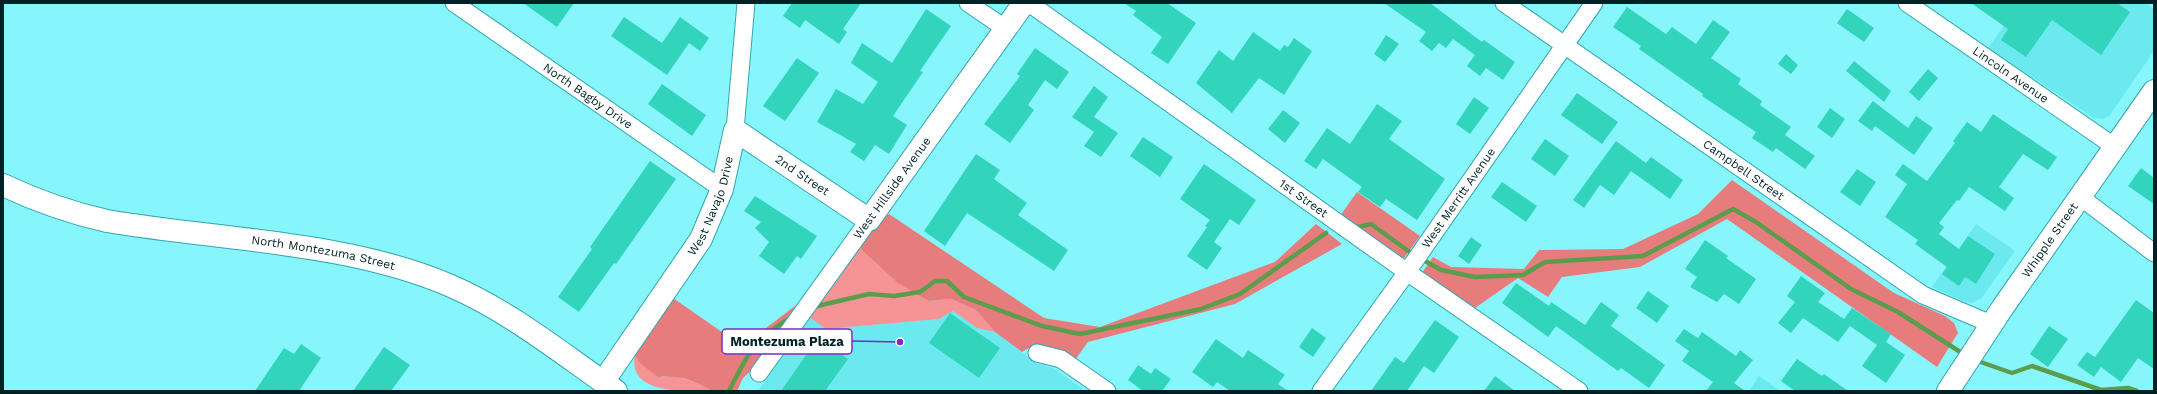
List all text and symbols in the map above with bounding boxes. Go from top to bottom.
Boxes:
street label: Lincoln Avenue [1970,44,2051,106]
street label: North Bagby Drive [541,60,635,132]
street label: West Hillside Avenue [850,134,934,242]
street label: Campbell Street [1700,137,1787,203]
street label: West Merritt Avenue [1419,145,1498,251]
street label: 2nd Street [773,152,832,198]
street label: West Navajo Drive [685,155,736,258]
street label: 1st Street [1277,176,1331,220]
street label: Whipple Street [2019,200,2081,280]
street label: North Montezuma Street [251,233,397,273]
callout: Montezuma Plaza [722,329,852,354]
text: Montezuma Plaza [730,334,844,349]

